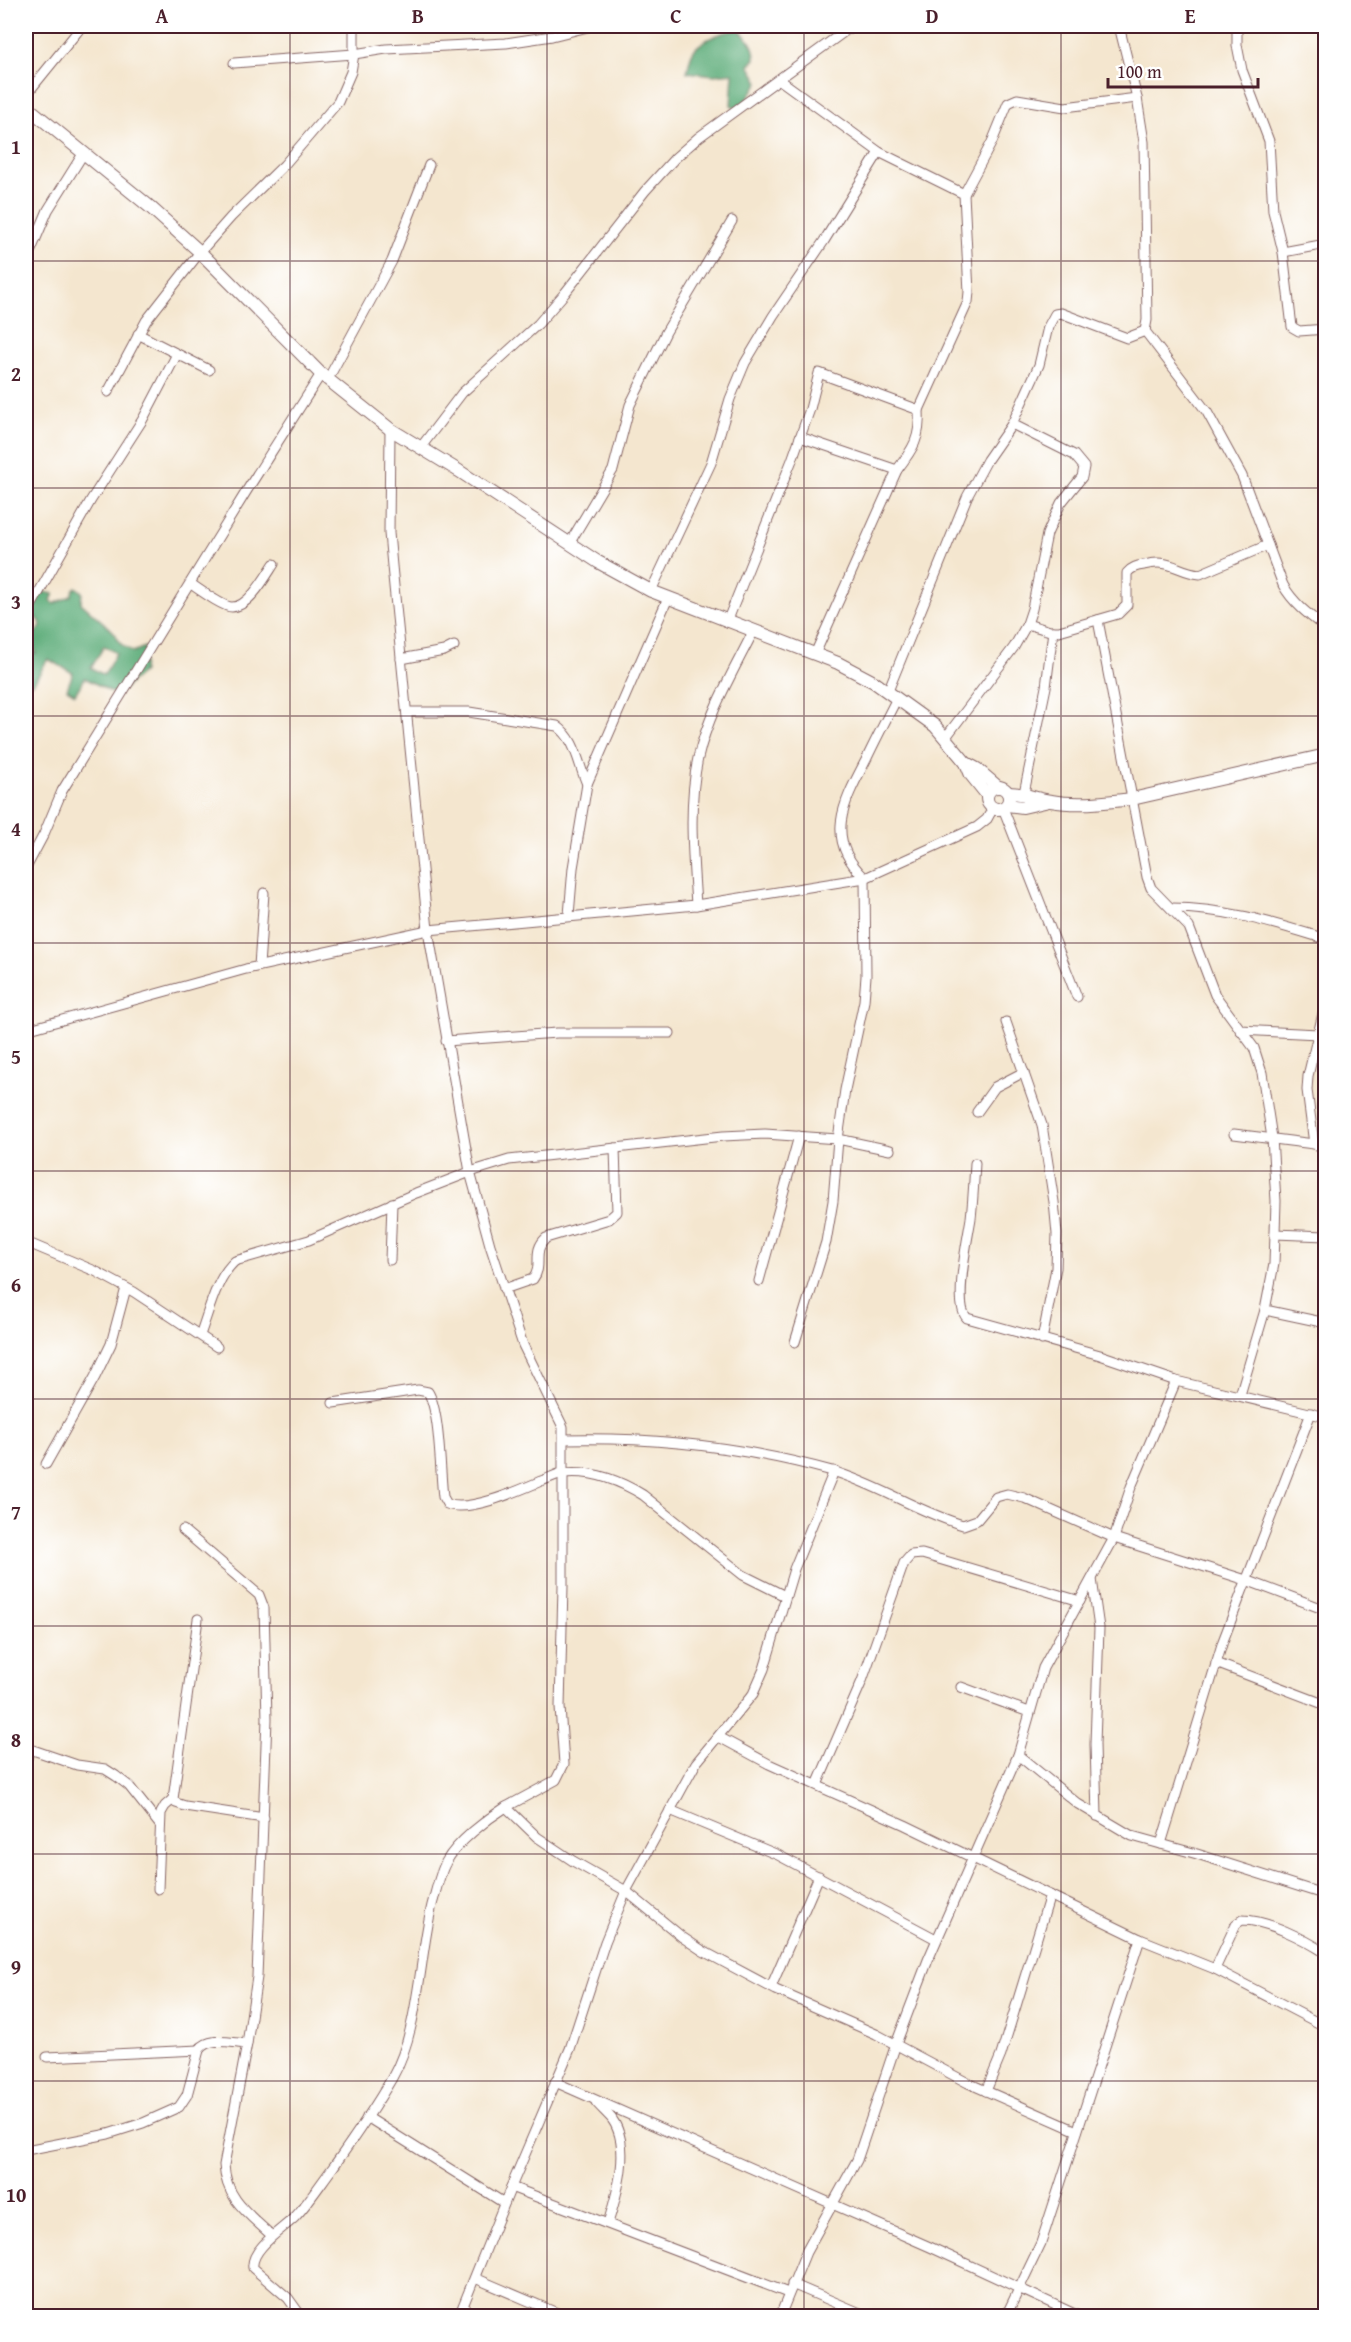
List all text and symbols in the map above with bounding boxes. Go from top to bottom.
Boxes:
text: A [156,1,169,30]
text: B [412,1,424,30]
text: C [670,1,682,30]
text: D [925,1,939,30]
text: E [1185,1,1196,30]
scale bar [1108,51,1258,89]
text: 100 m [1117,58,1162,85]
text: 1 [11,132,21,161]
text: 2 [11,359,21,388]
text: 3 [11,587,21,616]
text: 4 [11,814,21,843]
text: 5 [11,1042,21,1071]
text: 6 [11,1270,21,1299]
text: 7 [11,1497,21,1526]
text: 8 [11,1725,21,1754]
text: 9 [11,1952,21,1981]
text: 10 [6,2180,26,2209]

